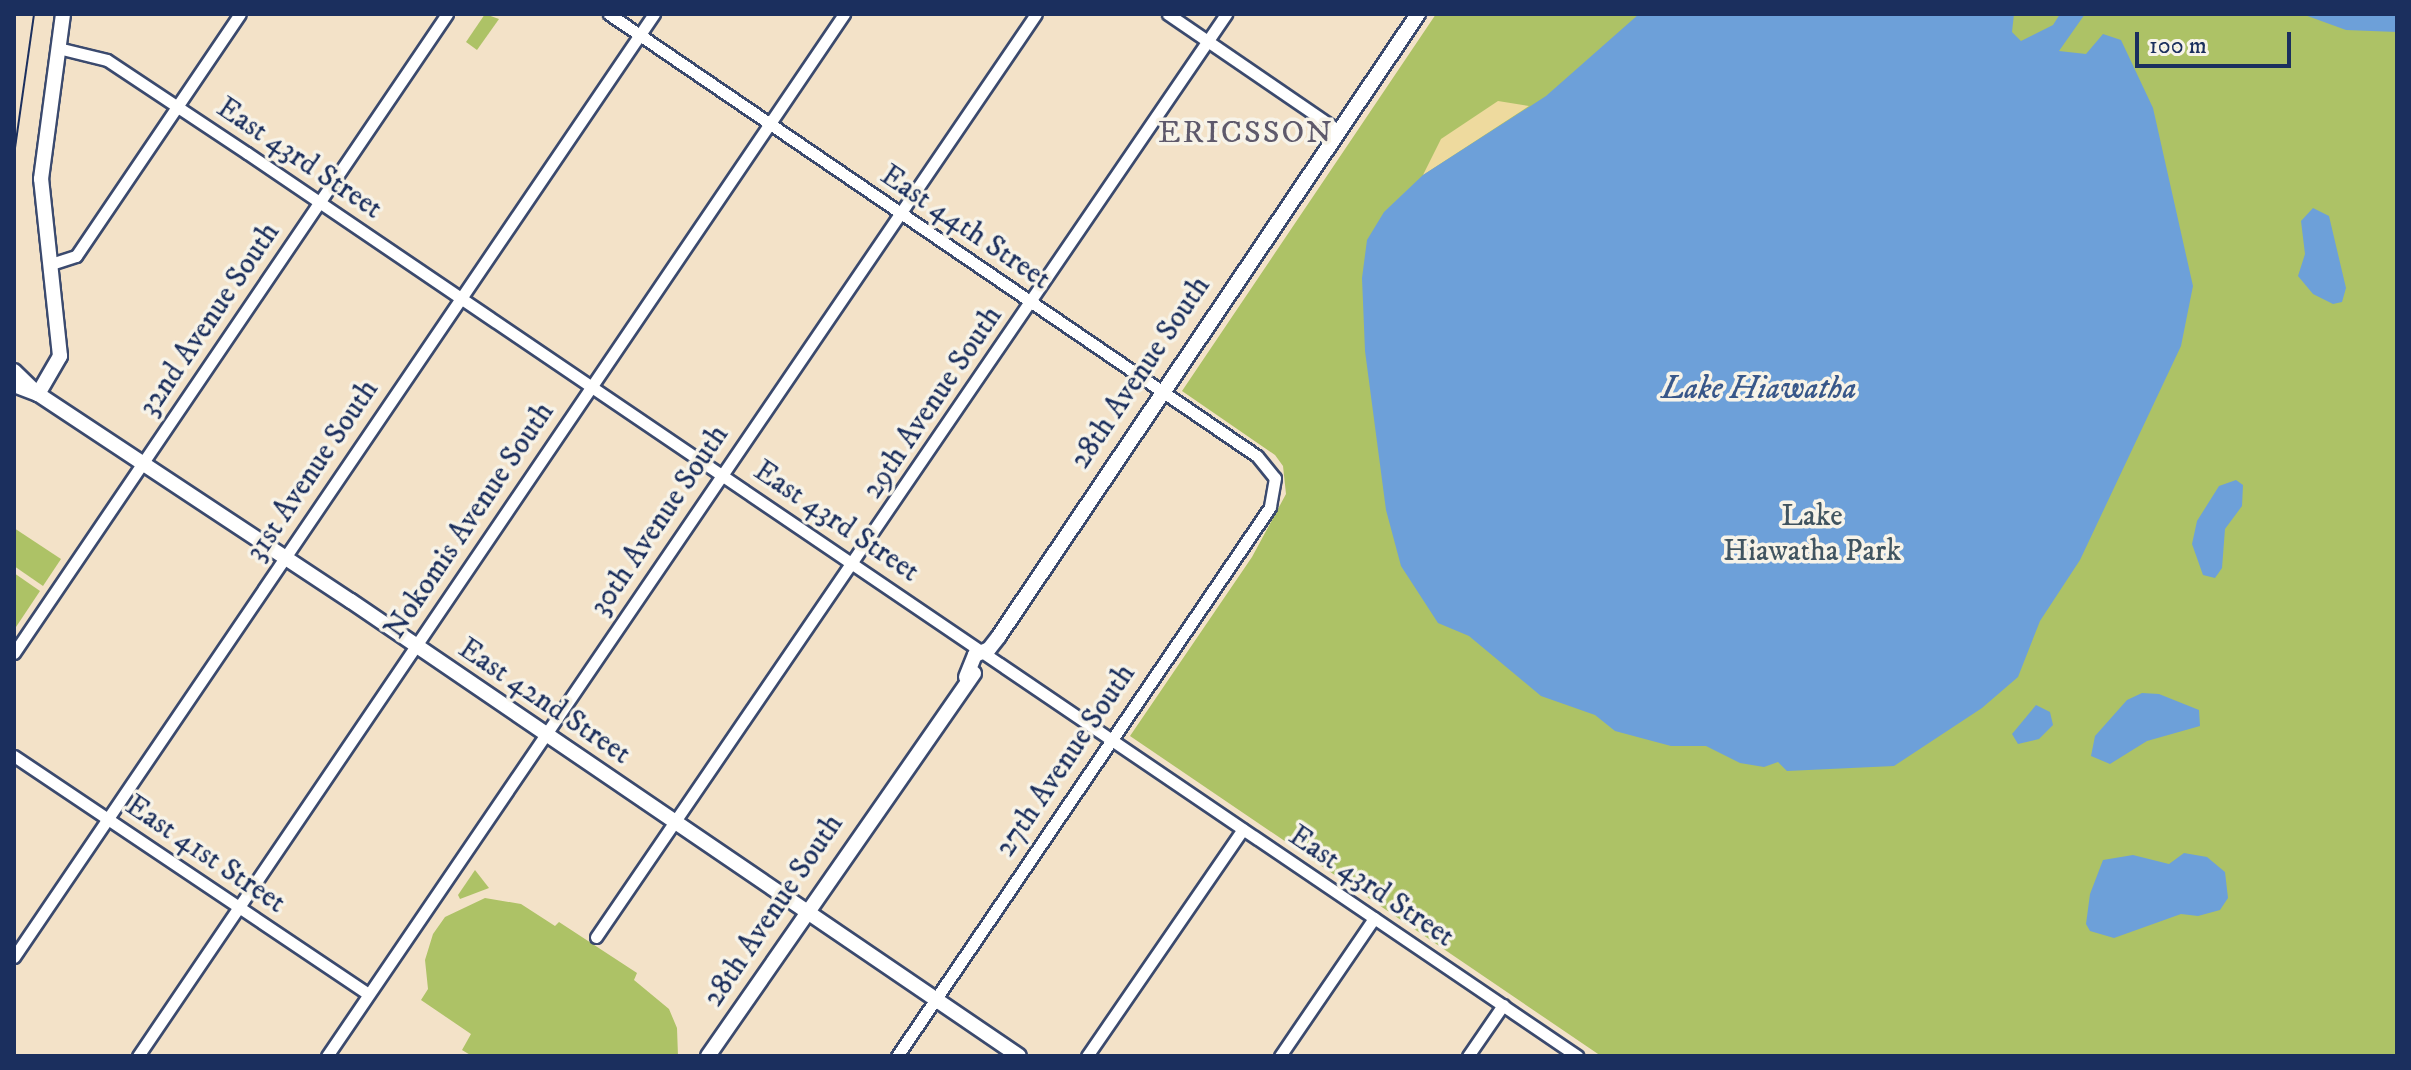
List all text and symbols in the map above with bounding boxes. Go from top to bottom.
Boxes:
scale bar [2139,16,2295,66]
text: 100 m [2149,31,2207,61]
street label: East 43rd Street [209,90,389,228]
district label: ERICSSON [1158,114,1334,152]
street label: East 44th Street [873,158,1057,298]
street label: 32nd Avenue South [132,216,288,424]
street label: 28th Avenue South [1063,270,1219,476]
street label: 29th Avenue South [855,300,1011,506]
water label: Lake Hiawatha [1661,370,1857,408]
street label: 31st Avenue South [239,373,387,569]
street label: Nokomis Avenue South [377,396,563,646]
street label: 30th Avenue South [583,419,737,623]
street label: East 43rd Street [746,453,926,591]
park label: Lake Hiawatha Park [1723,499,1901,570]
street label: East 42nd Street [451,631,637,773]
street label: 27th Avenue South [988,658,1144,864]
street label: East 41st Street [118,788,292,922]
street label: 28th Avenue South [696,808,852,1014]
street label: East 43rd Street [1281,818,1461,956]

